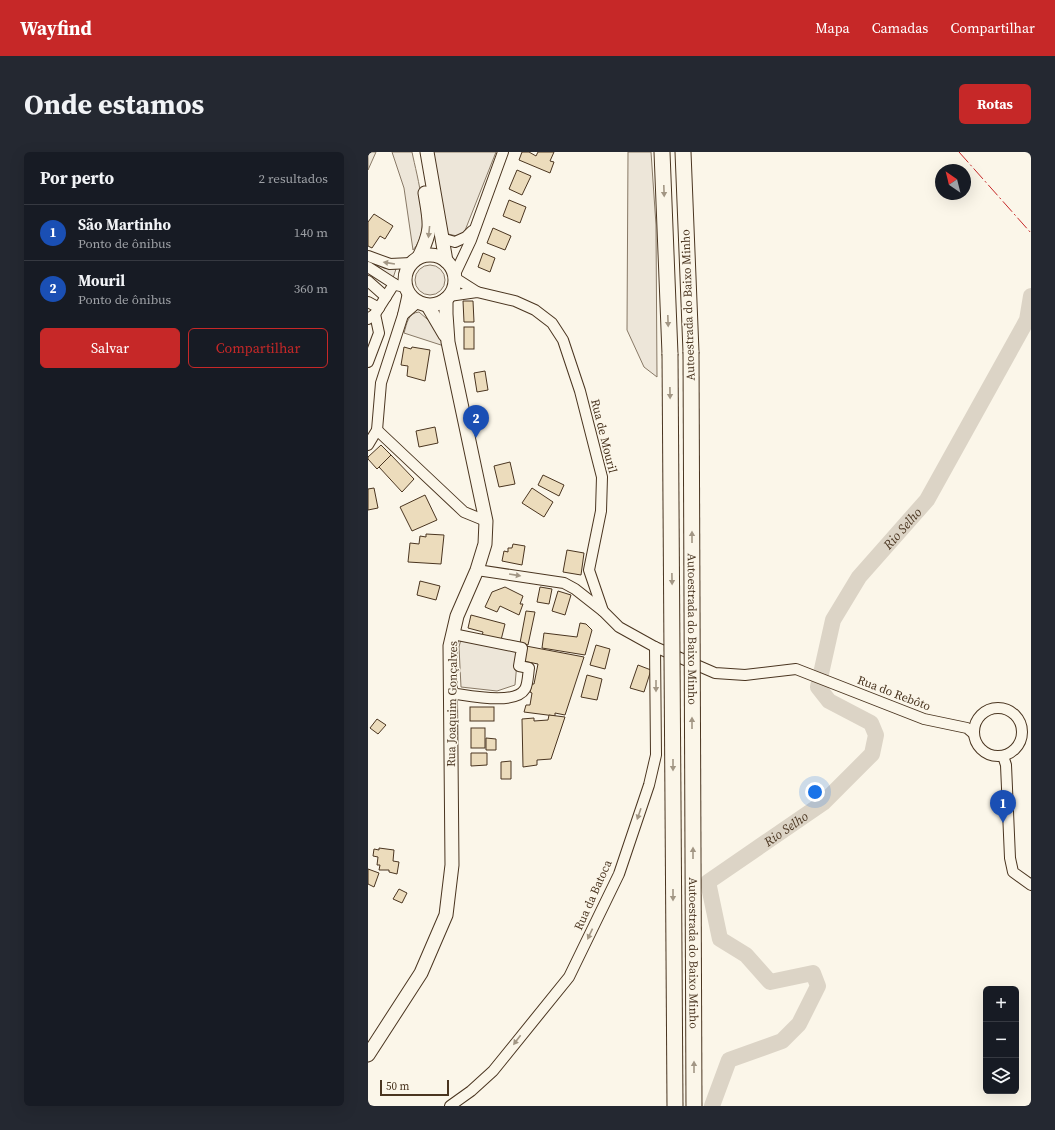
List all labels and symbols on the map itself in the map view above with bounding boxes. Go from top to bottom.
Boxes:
north arrow [935,164,971,200]
one-way arrow [661,185,667,198]
one-way arrow [426,226,432,238]
street label: Autoestrada do Baixo Minho [677,229,699,381]
one-way arrow [383,260,395,266]
one-way arrow [665,315,672,327]
one-way arrow [667,387,673,400]
street label: Rua de Mouril [587,397,621,475]
pin: 2 [463,405,489,438]
water label: Rio Selho [879,504,925,554]
one-way arrow [689,530,695,543]
street label: Autoestrada do Baixo Minho [684,553,700,705]
one-way arrow [509,572,521,578]
one-way arrow [669,573,675,586]
street label: Rua Joaquim Gonçalves [443,641,461,767]
street label: Rua do Rebôto [855,672,933,714]
one-way arrow [653,680,659,693]
one-way arrow [689,716,695,729]
one-way arrow [670,759,676,772]
your location [805,782,825,802]
pin: 1 [990,790,1016,823]
one-way arrow [636,808,642,820]
water label: Rio Selho [760,808,812,851]
one-way arrow [690,846,696,859]
street label: Rua da Batoca [570,857,616,933]
street label: Autoestrada do Baixo Minho [685,877,702,1029]
one-way arrow [670,889,676,902]
one-way arrow [587,928,593,940]
one-way arrow [512,1035,521,1046]
one-way arrow [691,1060,697,1073]
scale bar [380,1078,449,1097]

